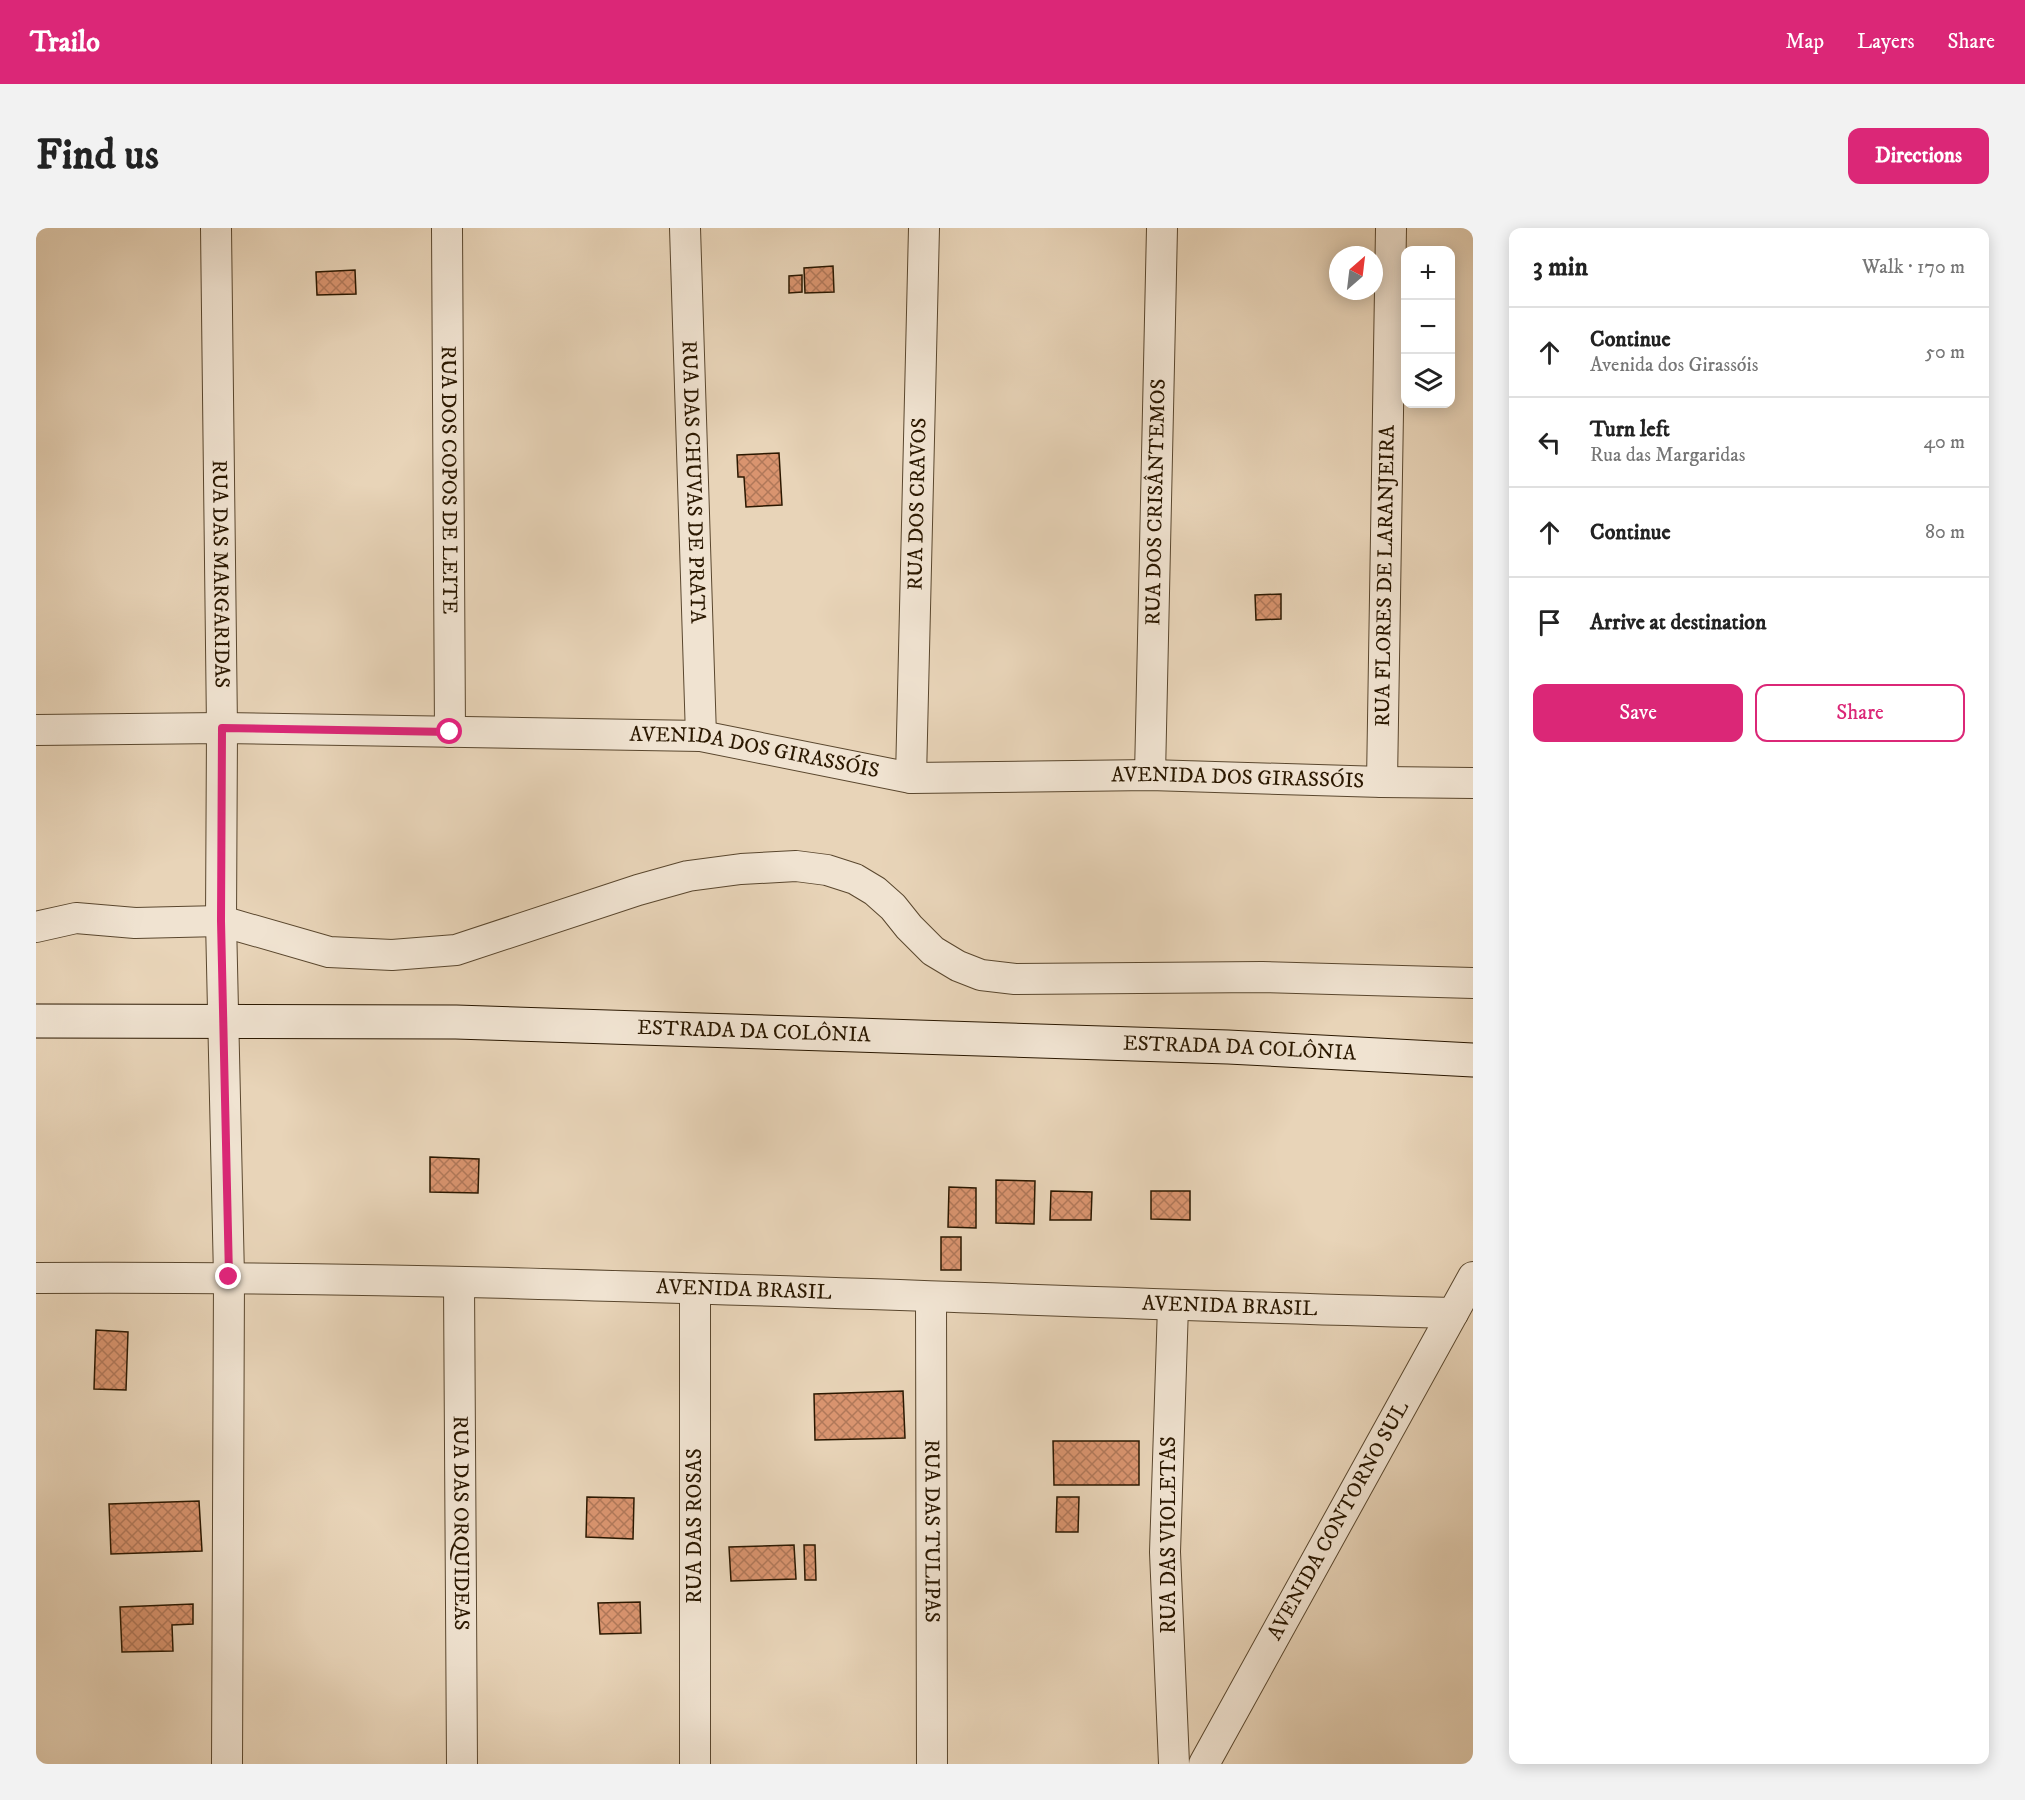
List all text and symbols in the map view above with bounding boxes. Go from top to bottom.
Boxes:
text: Trailo [30,25,100,60]
text: Map [1785,29,1824,55]
text: Layers [1857,29,1915,55]
text: Share [1948,29,1995,55]
button: Directions [1848,128,1989,184]
text: Find us [36,130,159,182]
north arrow [1329,246,1383,300]
map controls [1401,246,1455,408]
button: + [1401,246,1455,300]
text: 3 min [1533,251,1588,284]
text: Walk · 170 m [1862,255,1965,280]
button: − [1401,300,1455,354]
text: Continue [1590,326,1671,353]
icon: ahead [1533,336,1566,369]
street label: RUA DAS CHUVAS DE PRATA [676,340,710,625]
text: 50 m [1925,340,1965,365]
street label: RUA DOS COPOS DE LEITE [435,346,462,615]
text: Avenida dos Girassóis [1590,353,1758,378]
button: layers [1401,354,1455,408]
street label: RUA DOS CRISÂNTEMOS [1140,378,1172,626]
text: Turn left [1590,416,1670,443]
street label: RUA DOS CRAVOS [902,417,933,591]
street label: RUA FLORES DE LARANJEIRA [1370,424,1401,727]
icon: left [1533,426,1566,459]
text: 40 m [1923,430,1965,455]
text: Rua das Margaridas [1590,443,1745,468]
street label: RUA DAS MARGARIDAS [206,460,235,688]
icon: ahead [1533,516,1566,549]
text: Continue [1590,519,1671,546]
text: 80 m [1925,520,1965,545]
icon: arrive [1533,606,1566,639]
text: Arrive at destination [1590,609,1767,636]
button: Save [1533,684,1743,742]
button: Share [1755,684,1965,742]
route start [436,718,462,744]
street label: AVENIDA DOS GIRASSÓIS [629,722,882,784]
street label: AVENIDA DOS GIRASSÓIS [1111,762,1365,794]
street label: ESTRADA DA COLÔNIA [637,1015,872,1048]
street label: ESTRADA DA COLÔNIA [1122,1031,1357,1067]
route end [215,1263,241,1289]
street label: AVENIDA BRASIL [656,1274,832,1306]
street label: AVENIDA BRASIL [1141,1291,1318,1322]
street label: AVENIDA CONTORNO SUL [1262,1396,1415,1645]
street label: RUA DAS ORQUIDEAS [447,1415,474,1631]
street label: RUA DAS VIOLETAS [1156,1436,1182,1634]
street label: RUA DAS TULIPAS [918,1439,945,1623]
street label: RUA DAS ROSAS [682,1448,708,1604]

